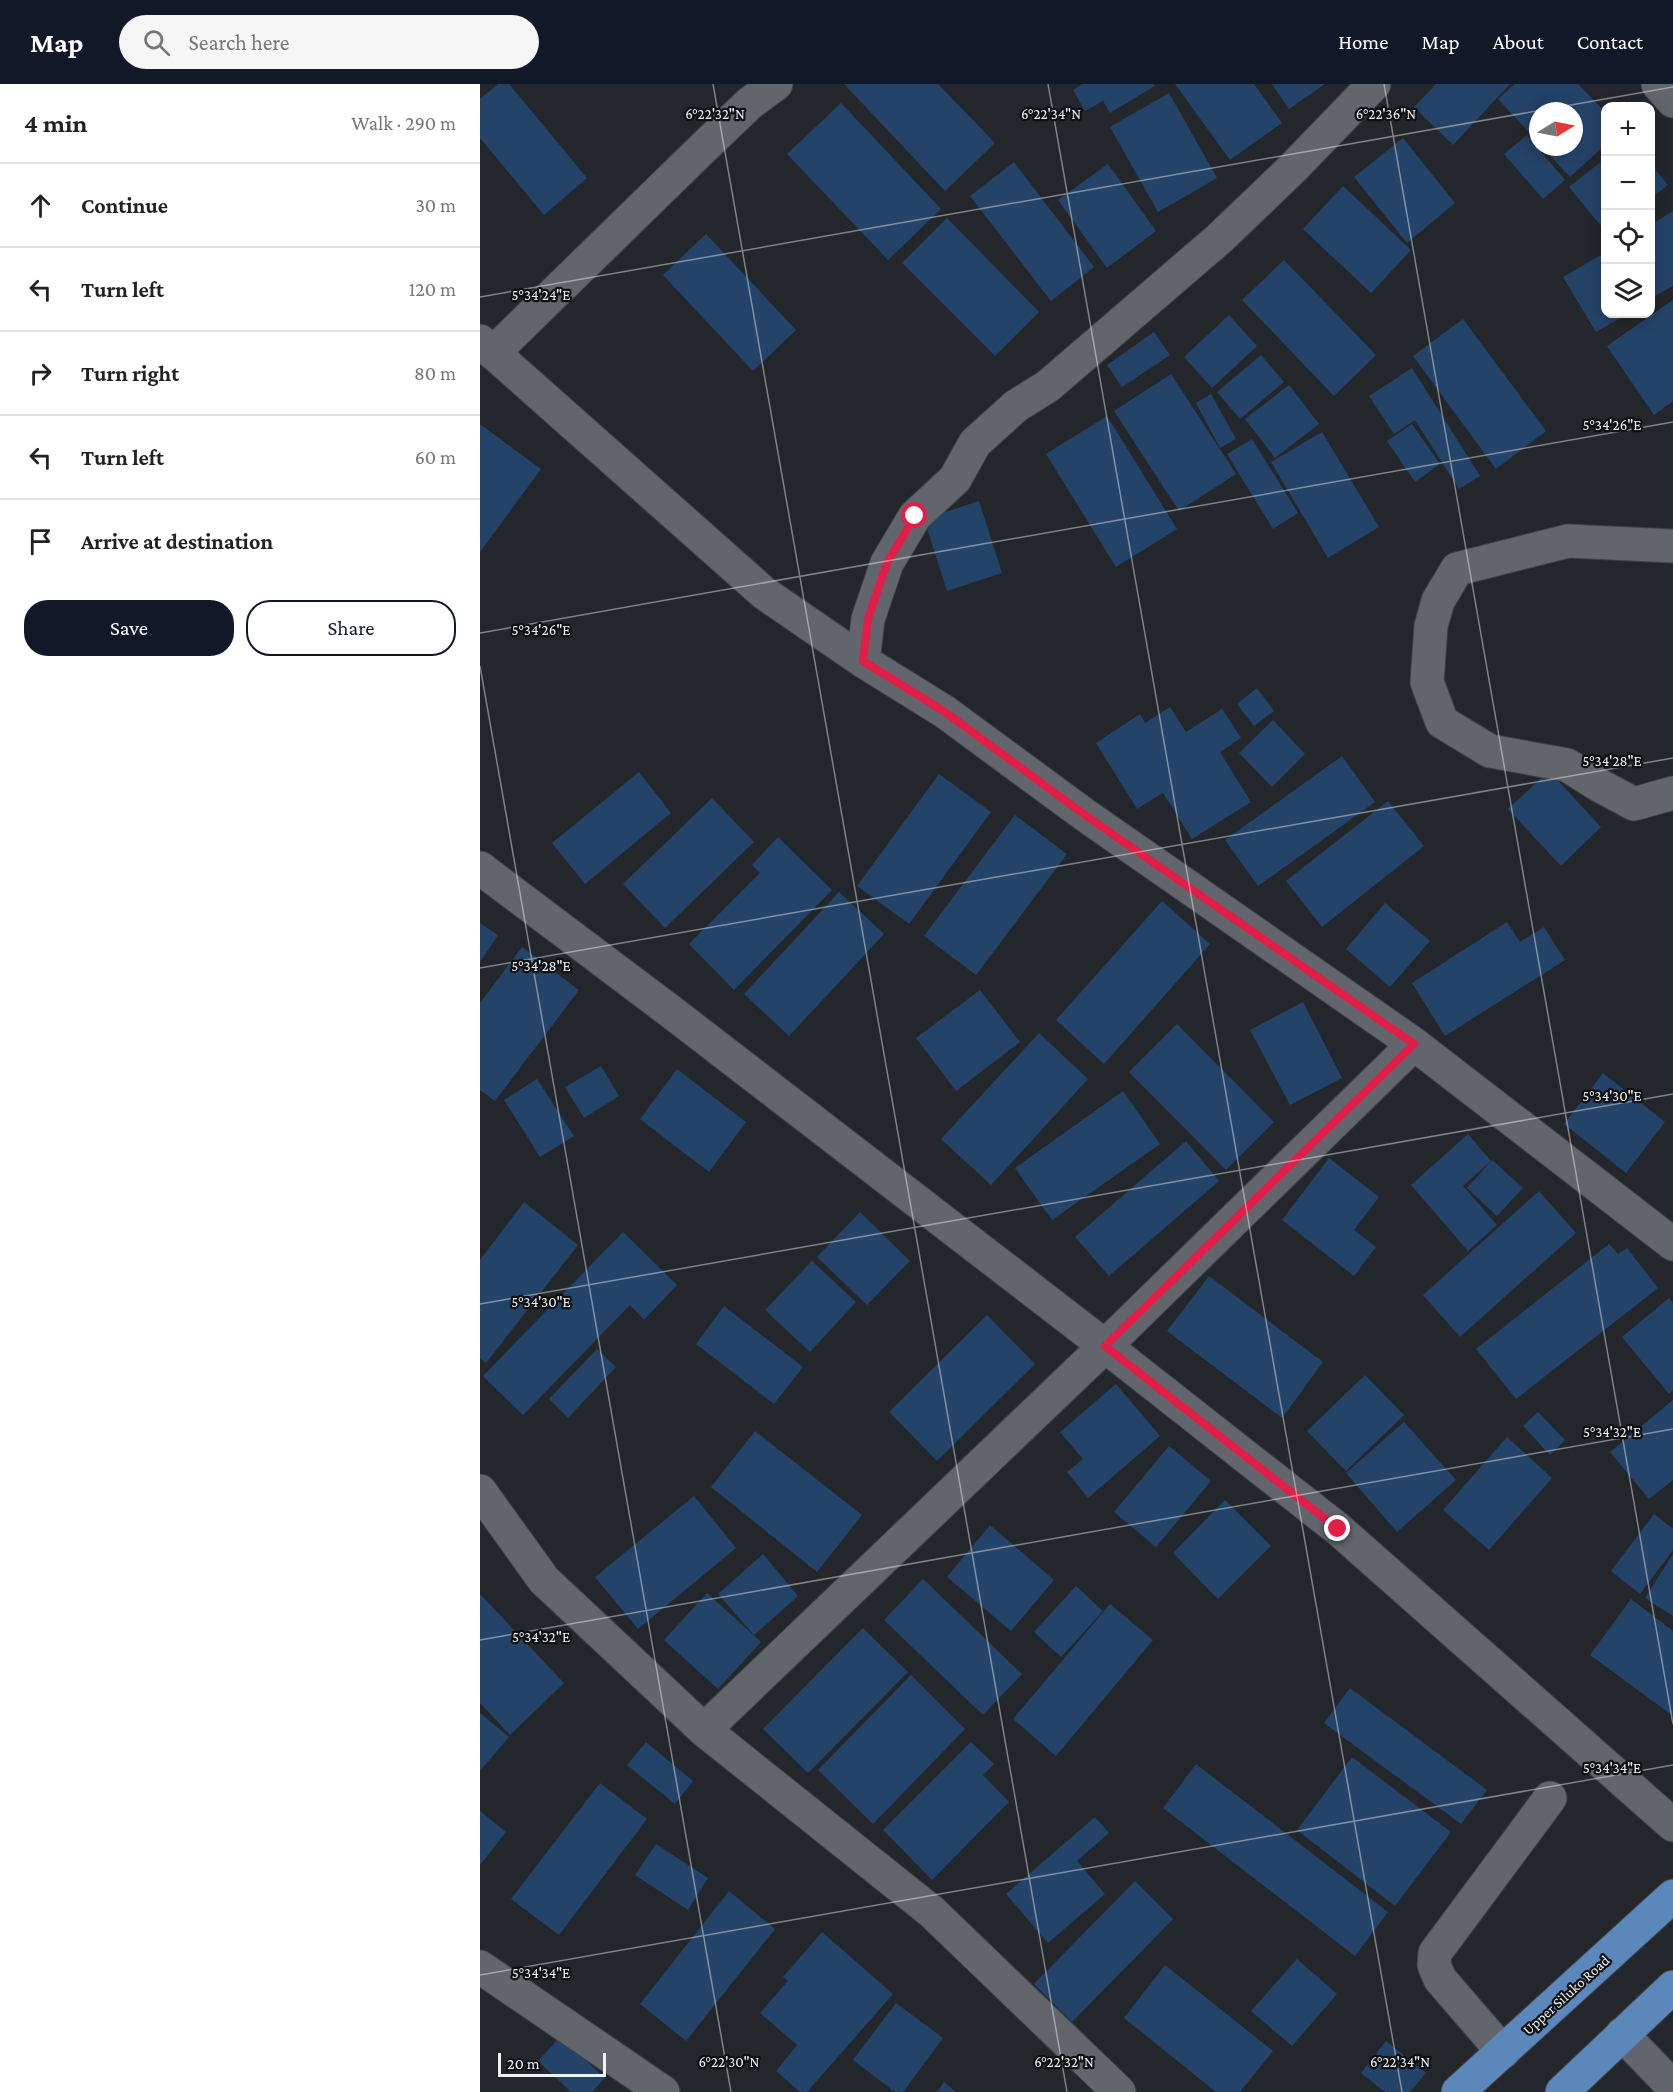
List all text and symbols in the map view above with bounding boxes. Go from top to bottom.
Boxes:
search box [119,15,539,69]
icon: search [140,26,173,59]
text: Map [30,27,83,58]
text: Search here [188,30,289,55]
text: Home [1338,30,1388,54]
text: Map [1421,30,1460,54]
text: About [1493,30,1544,54]
text: Contact [1577,30,1643,54]
north arrow [1529,102,1583,156]
map controls [1601,102,1655,318]
button: + [1601,102,1655,156]
text: 6°22'32"N [685,106,745,122]
text: 6°22'34"N [1021,106,1081,122]
text: 6°22'36"N [1356,106,1416,122]
text: 4 min [24,109,88,138]
text: Walk · 290 m [351,112,456,134]
button: − [1601,156,1655,210]
icon: ahead [24,189,57,222]
text: Continue [81,193,168,218]
text: 30 m [415,194,456,216]
button: locate [1601,210,1655,264]
button: layers [1601,264,1655,318]
icon: left [24,273,57,306]
text: Turn left [81,277,164,302]
text: 120 m [409,278,456,300]
text: 5°34'24"E [512,287,570,303]
icon: right [24,357,57,390]
text: Turn right [81,361,179,386]
text: 80 m [414,362,456,384]
text: 5°34'26"E [1582,417,1642,433]
icon: left [24,441,57,474]
text: Turn left [81,445,164,470]
text: 60 m [415,446,456,468]
route start [901,502,927,528]
icon: arrive [24,525,57,558]
text: Arrive at destination [81,529,273,554]
button: Save [24,600,234,656]
button: Share [246,600,456,656]
text: 5°34'26"E [511,622,571,638]
text: 5°34'28"E [1582,753,1642,769]
text: 5°34'28"E [511,958,571,974]
text: 5°34'30"E [1582,1088,1642,1104]
text: 5°34'30"E [511,1294,571,1310]
text: 5°34'32"E [1583,1424,1641,1440]
route end [1324,1515,1350,1541]
text: 5°34'32"E [512,1629,570,1645]
text: 5°34'34"E [1583,1760,1641,1776]
street label: Upper Siluko Road [1519,1952,1613,2039]
text: 5°34'34"E [512,1965,570,1981]
scale bar [498,2050,606,2078]
text: 6°22'30"N [699,2054,760,2070]
text: 6°22'32"N [1034,2054,1094,2070]
text: 6°22'34"N [1370,2054,1430,2070]
text: 20 m [507,2055,540,2072]

